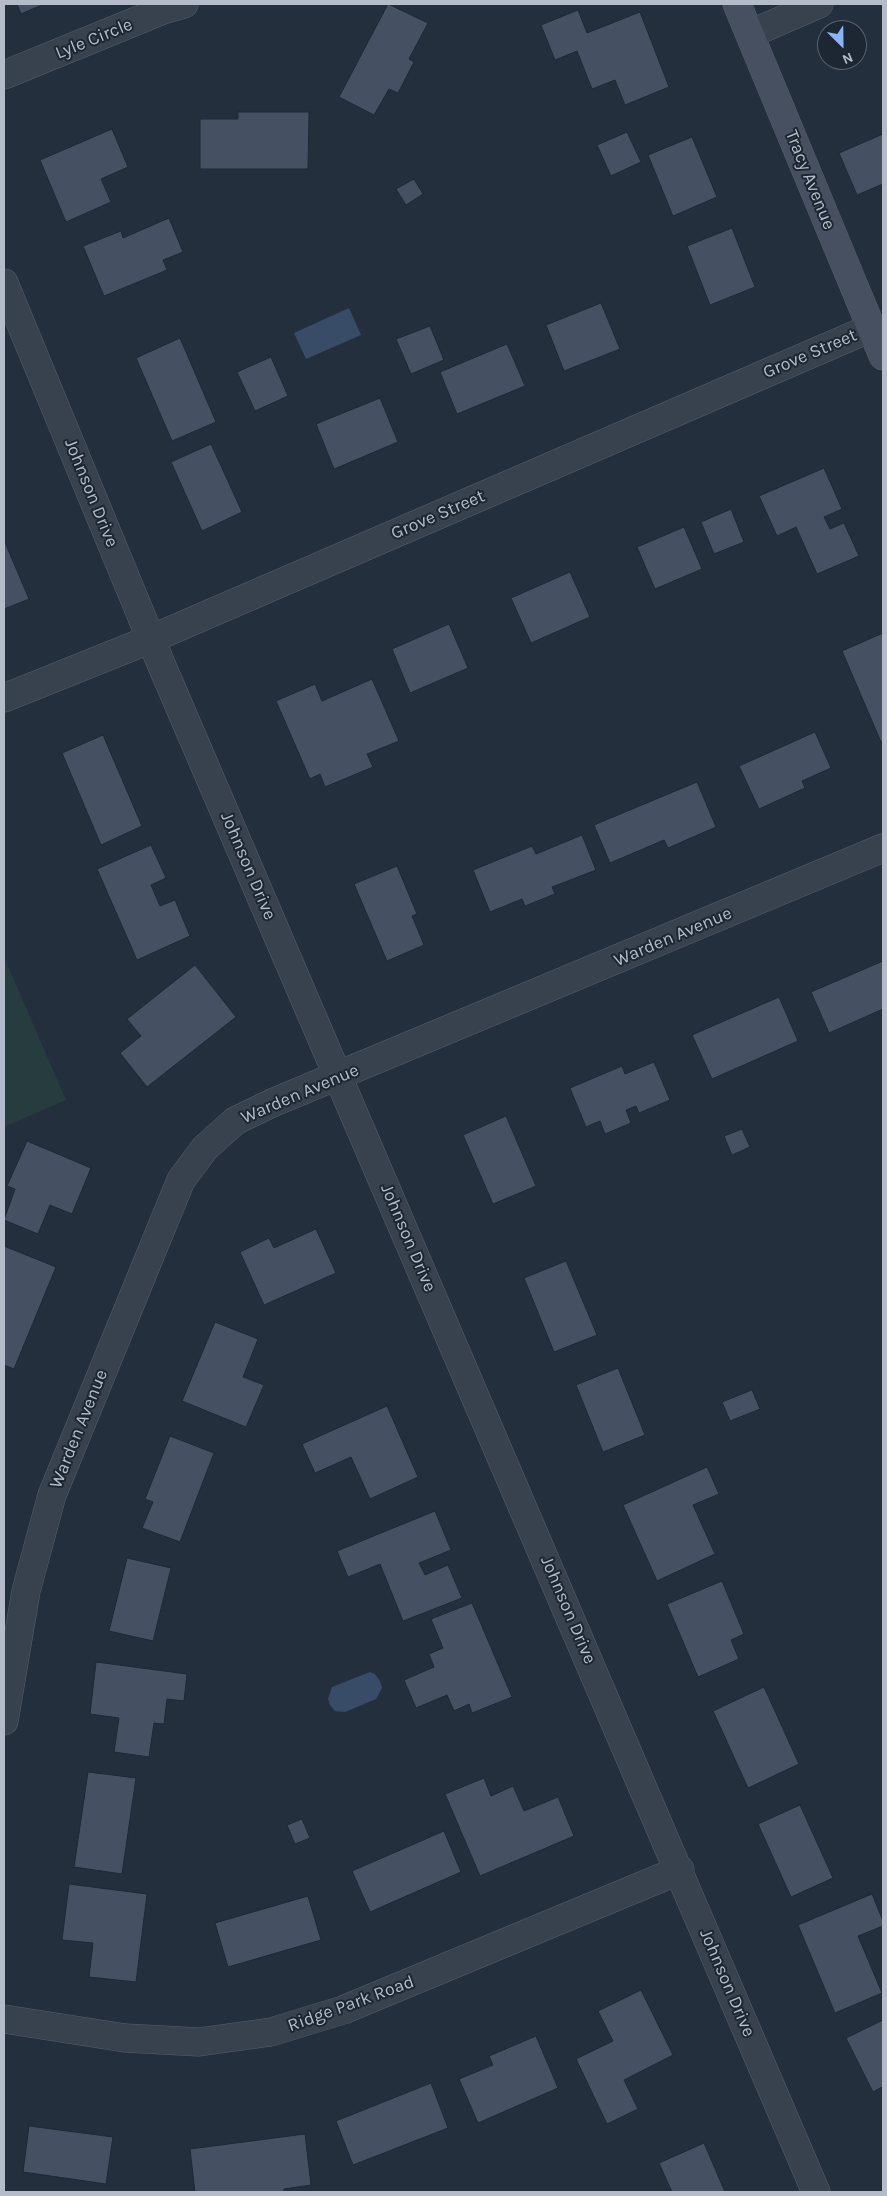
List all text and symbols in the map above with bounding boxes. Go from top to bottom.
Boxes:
street label: Lyle Circle [52,14,136,64]
north arrow [817,20,867,70]
text: N [840,49,856,68]
street label: Tracy Avenue [780,127,840,233]
street label: Grove Street [760,325,860,383]
street label: Johnson Drive [59,436,123,550]
street label: Grove Street [388,486,488,544]
street label: Johnson Drive [216,809,280,923]
street label: Warden Avenue [611,902,735,972]
street label: Warden Avenue [238,1059,362,1129]
street label: Johnson Drive [376,1181,440,1295]
street label: Warden Avenue [45,1366,113,1492]
street label: Johnson Drive [536,1553,600,1667]
street label: Johnson Drive [695,1926,759,2040]
street label: Ridge Park Road [285,1971,417,2037]

